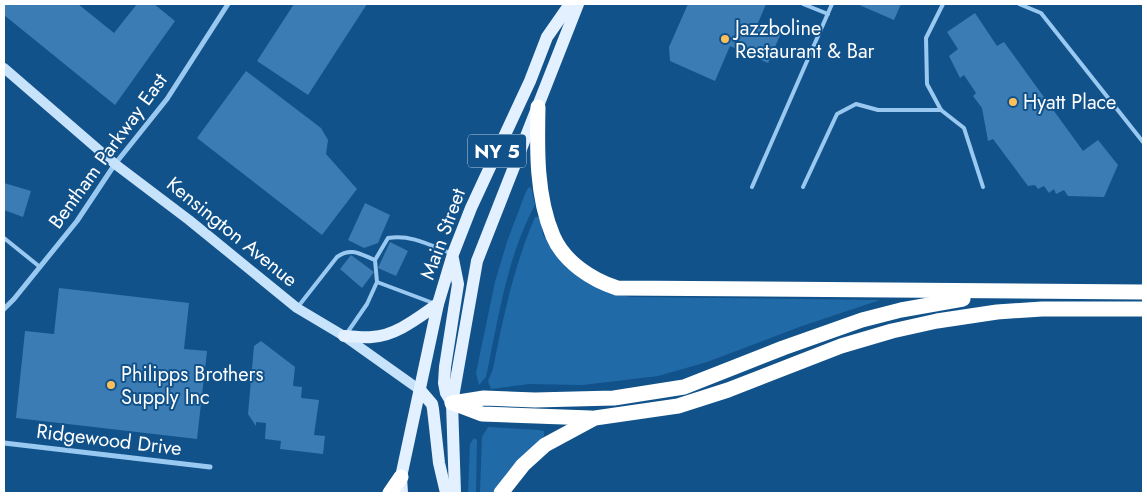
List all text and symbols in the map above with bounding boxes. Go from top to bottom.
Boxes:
place label: Jazzboline Restaurant & Bar [732,14,875,66]
marker: Jazzboline Restaurant & Bar [719,33,731,45]
street label: Bentham Parkway East [42,67,174,235]
place label: Hyatt Place [1023,88,1116,117]
marker: Hyatt Place [1007,96,1019,108]
road number: NY 5 [468,134,526,168]
street label: Kensington Avenue [160,170,304,294]
street label: Main Street [413,184,473,284]
place label: Philipps Brothers Supply Inc [121,360,263,412]
marker: Philipps Brothers Supply Inc [105,379,117,391]
street label: Ridgewood Drive [35,417,183,463]

